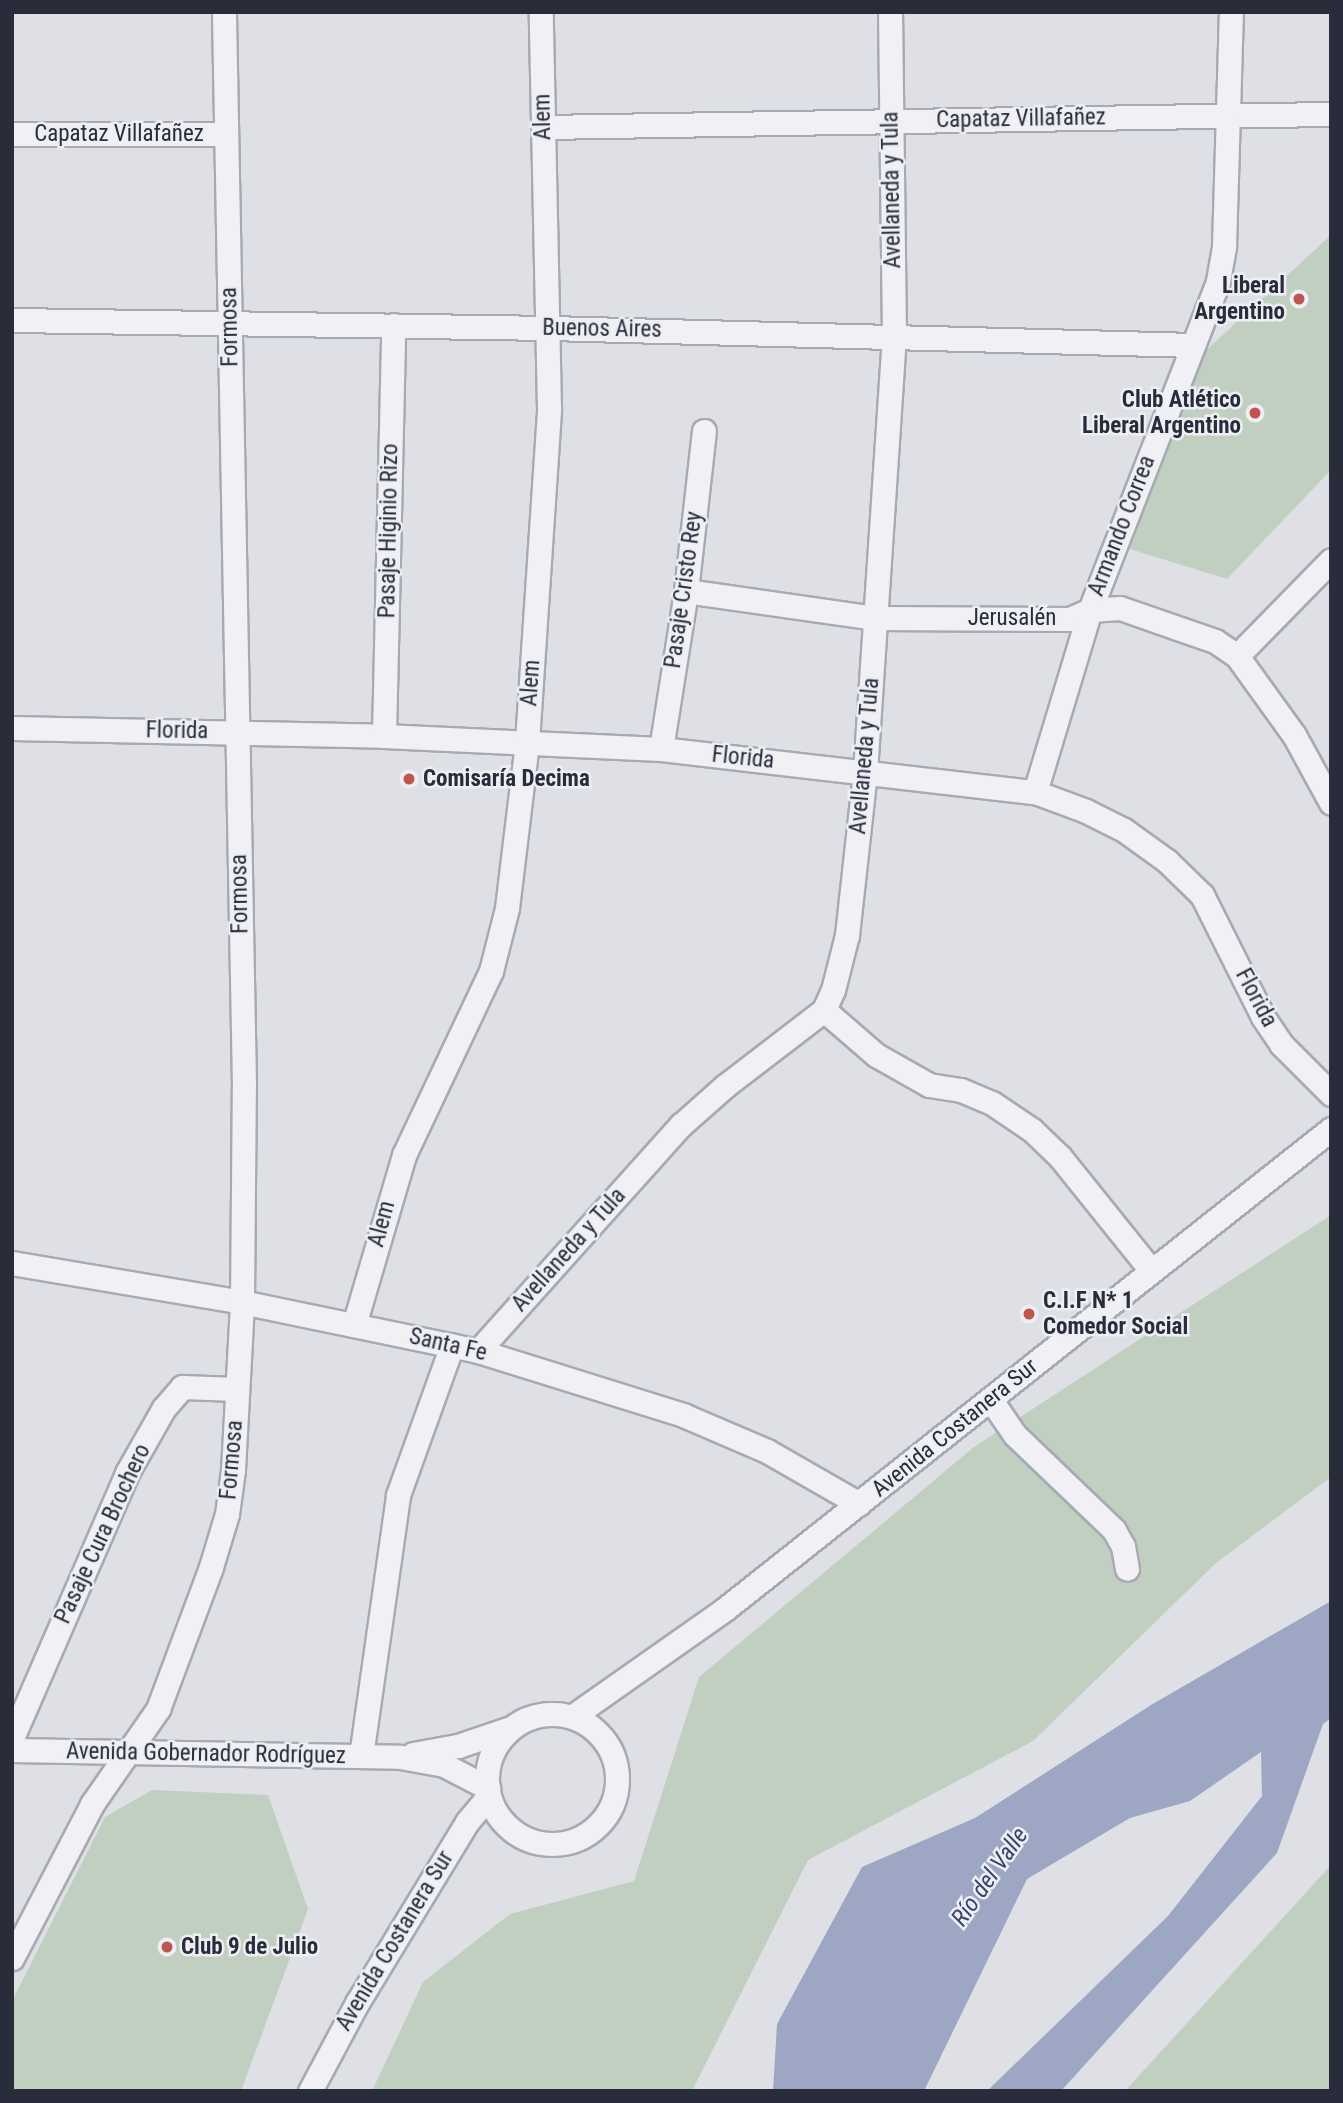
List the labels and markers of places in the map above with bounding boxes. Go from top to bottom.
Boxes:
place label: Liberal Argentino [1194,272,1285,326]
marker: Liberal Argentino [1291,291,1307,307]
place label: Club Atlético Liberal Argentino [1082,386,1241,440]
marker: Club Atlético Liberal Argentino [1247,405,1263,421]
place label: Comisaría Decima [423,765,590,793]
marker: Comisaría Decima [401,771,417,787]
place label: C.I.F N* 1 Comedor Social [1043,1287,1188,1341]
marker: C.I.F N* 1 Comedor Social [1021,1306,1037,1322]
place label: Club 9 de Julio [181,1933,318,1961]
marker: Club 9 de Julio [159,1939,175,1955]

